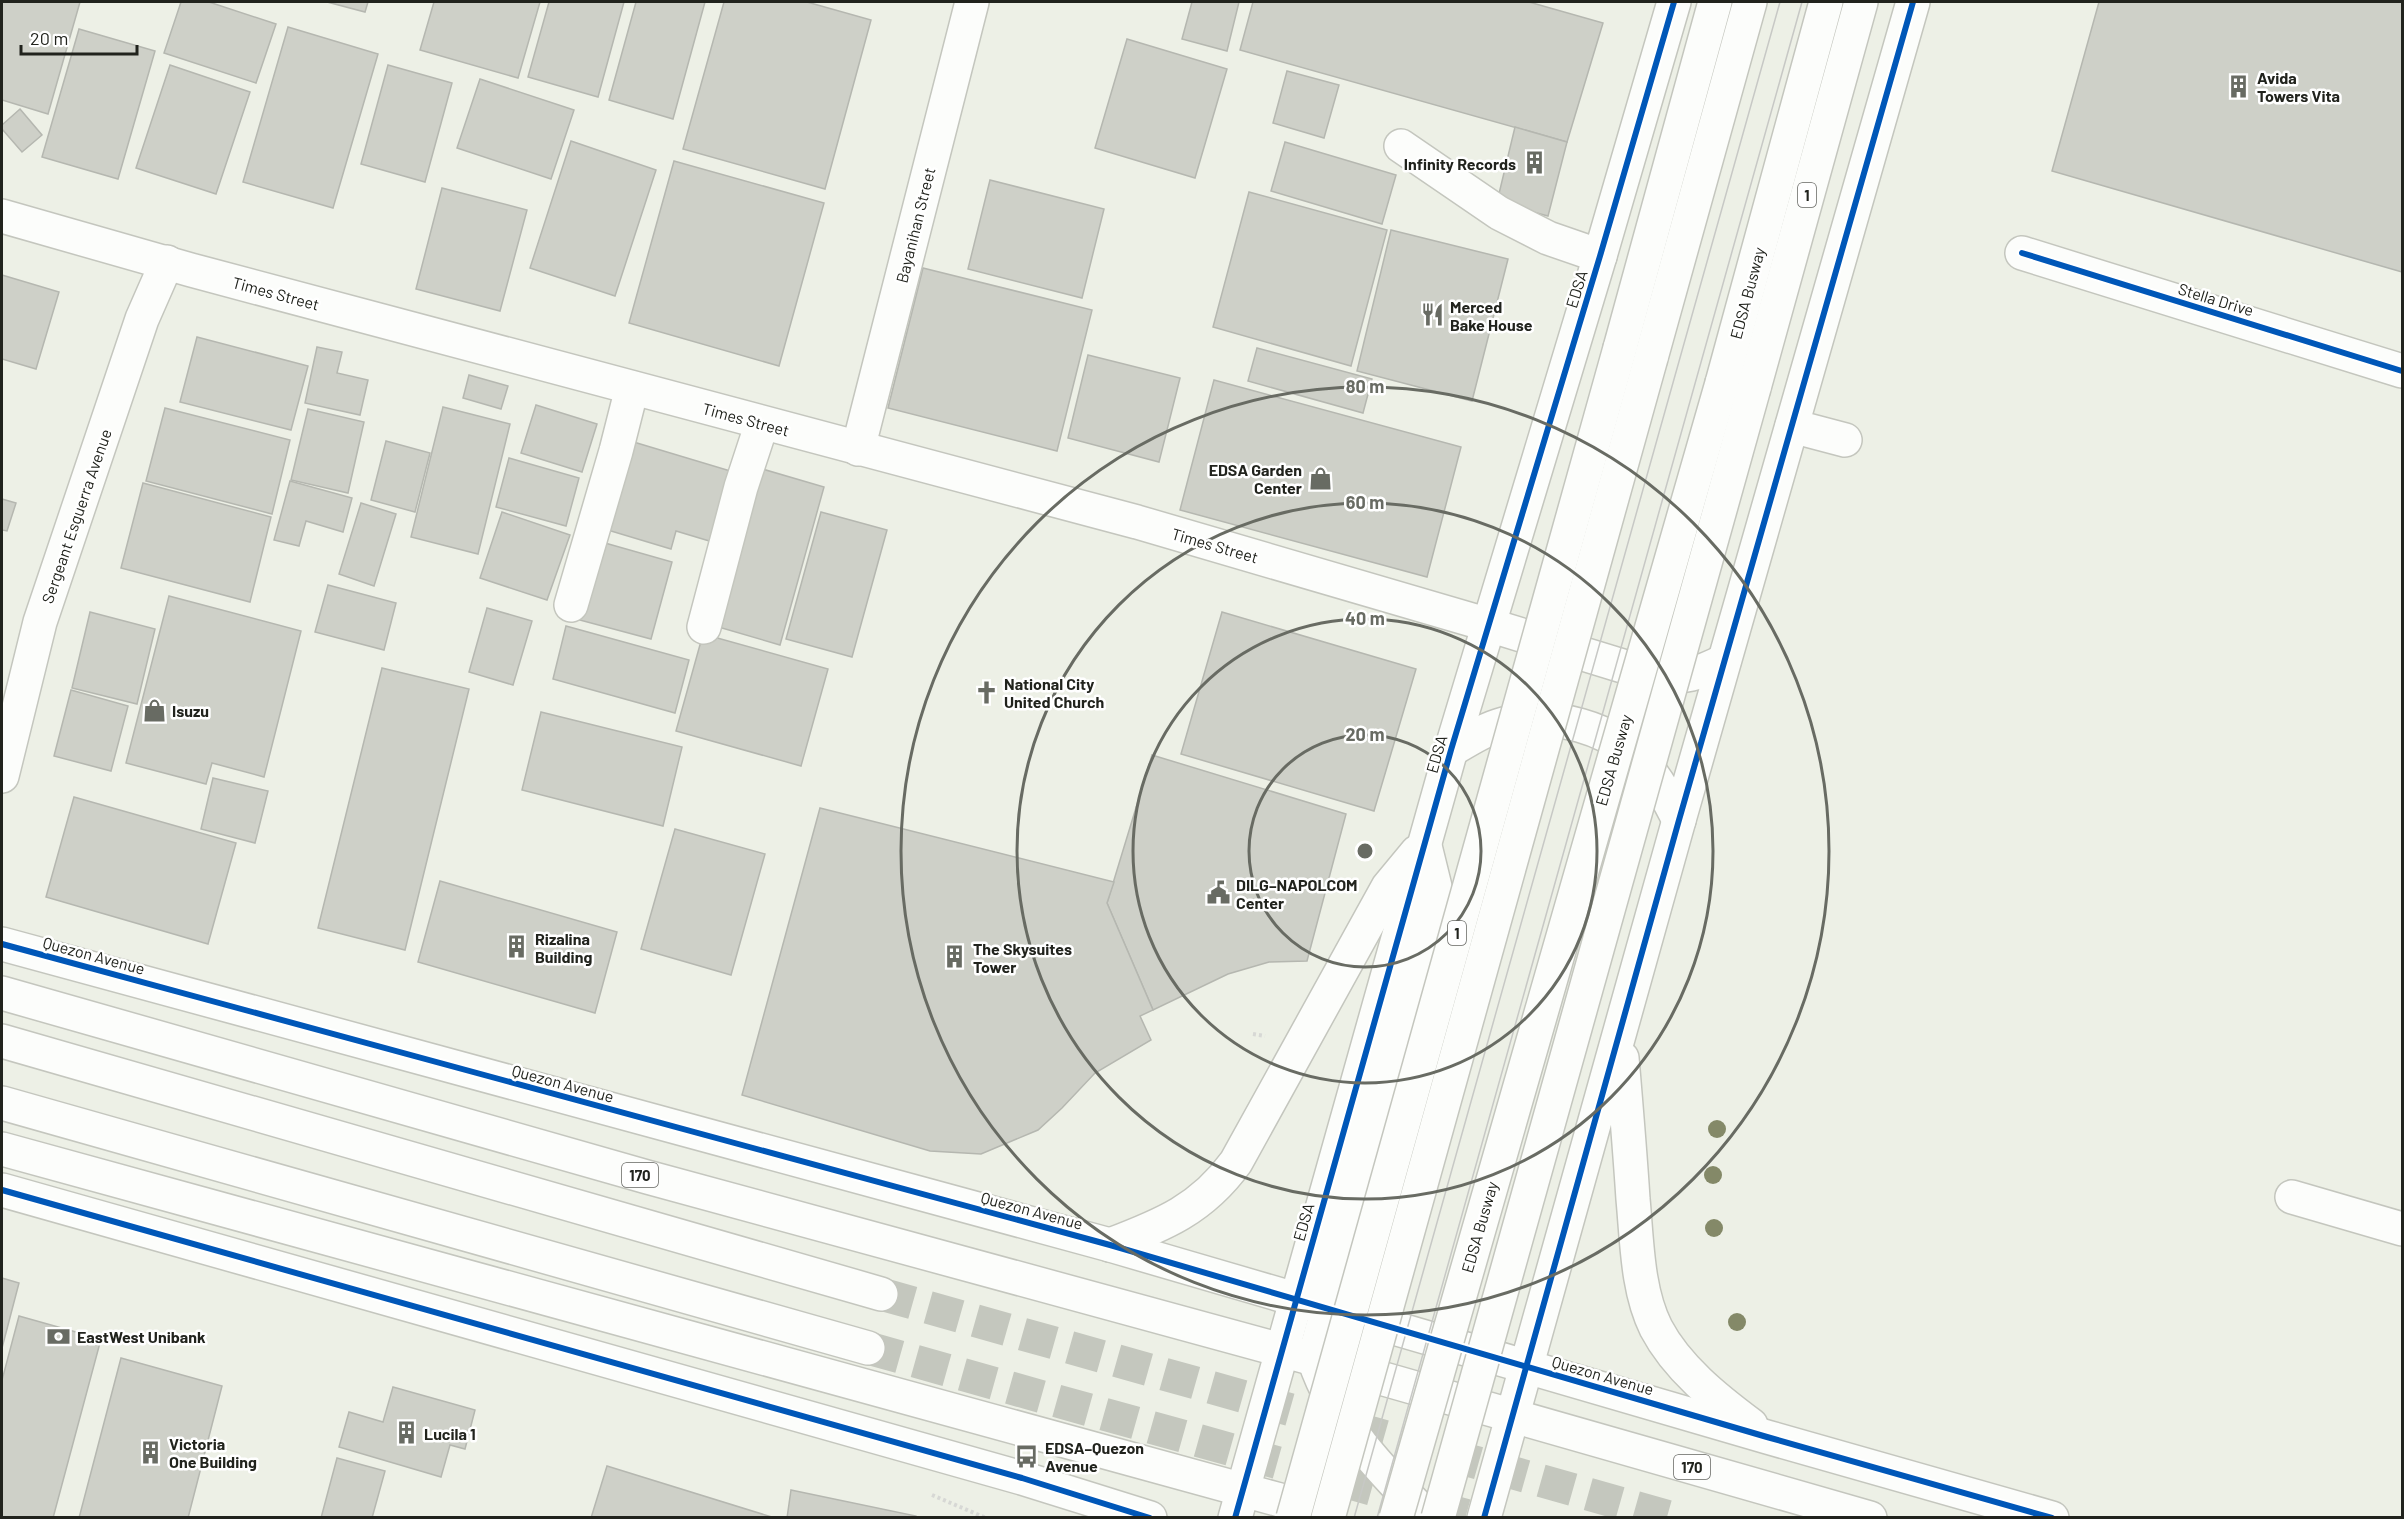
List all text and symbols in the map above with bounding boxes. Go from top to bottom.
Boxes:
scale bar [21,18,136,56]
text: 20 m [30,27,68,49]
place label: Avida Towers Vita [2257,68,2340,105]
building icon: Avida Towers Vita [2226,73,2252,99]
building icon: Infinity Records [1521,150,1547,176]
place label: Infinity Records [1404,154,1516,173]
street label: Bayanihan Street [891,165,939,285]
road number: 1 [1798,183,1816,207]
street label: EDSA Busway [1726,244,1769,341]
street label: EDSA [1561,267,1591,310]
street label: Times Street [231,272,321,314]
street label: Stella Drive [2176,279,2256,319]
place label: Merced Bake House [1450,297,1533,334]
restaurant icon: Merced Bake House [1419,302,1445,328]
text: 80 m [1346,375,1384,397]
street label: Times Street [701,398,791,440]
street label: Sergeant Esguerra Avenue [37,426,115,606]
place label: EDSA Garden Center [1209,460,1302,497]
shop icon: EDSA Garden Center [1307,465,1333,491]
text: 60 m [1346,491,1384,513]
street label: Times Street [1170,524,1260,566]
text: 40 m [1345,607,1385,629]
place label: National City United Church [1004,674,1104,711]
church icon: National City United Church [973,679,999,705]
shop icon: Isuzu [141,697,167,723]
place label: Isuzu [172,701,209,720]
street label: EDSA Busway [1591,711,1635,808]
text: 20 m [1346,723,1384,745]
street label: EDSA [1422,733,1451,775]
centre of rings [1355,841,1375,861]
place label: DILG–NAPOLCOM Center [1236,875,1358,912]
public building icon: DILG–NAPOLCOM Center [1205,880,1231,906]
road number: 1 [1448,921,1466,945]
place label: Rizalina Building [535,929,592,966]
street label: Quezon Avenue [41,932,147,978]
building icon: Rizalina Building [504,934,530,960]
place label: The Skysuites Tower [973,939,1072,976]
building icon: The Skysuites Tower [942,944,968,970]
street label: Quezon Avenue [510,1060,616,1106]
road number: 170 [622,1163,658,1187]
street label: EDSA Busway [1457,1178,1501,1275]
street label: Quezon Avenue [979,1187,1085,1233]
street label: EDSA [1289,1201,1318,1243]
bank icon: EastWest Unibank [46,1323,72,1349]
place label: EastWest Unibank [77,1327,206,1346]
street label: Quezon Avenue [1550,1351,1656,1399]
building icon: Lucila 1 [393,1420,419,1446]
place label: Lucila 1 [424,1424,476,1443]
place label: Victoria One Building [169,1434,257,1471]
place label: EDSA–Quezon Avenue [1045,1438,1144,1475]
building icon: Victoria One Building [138,1439,164,1465]
bus stop icon: EDSA–Quezon Avenue [1014,1443,1040,1469]
road number: 170 [1674,1455,1710,1479]

